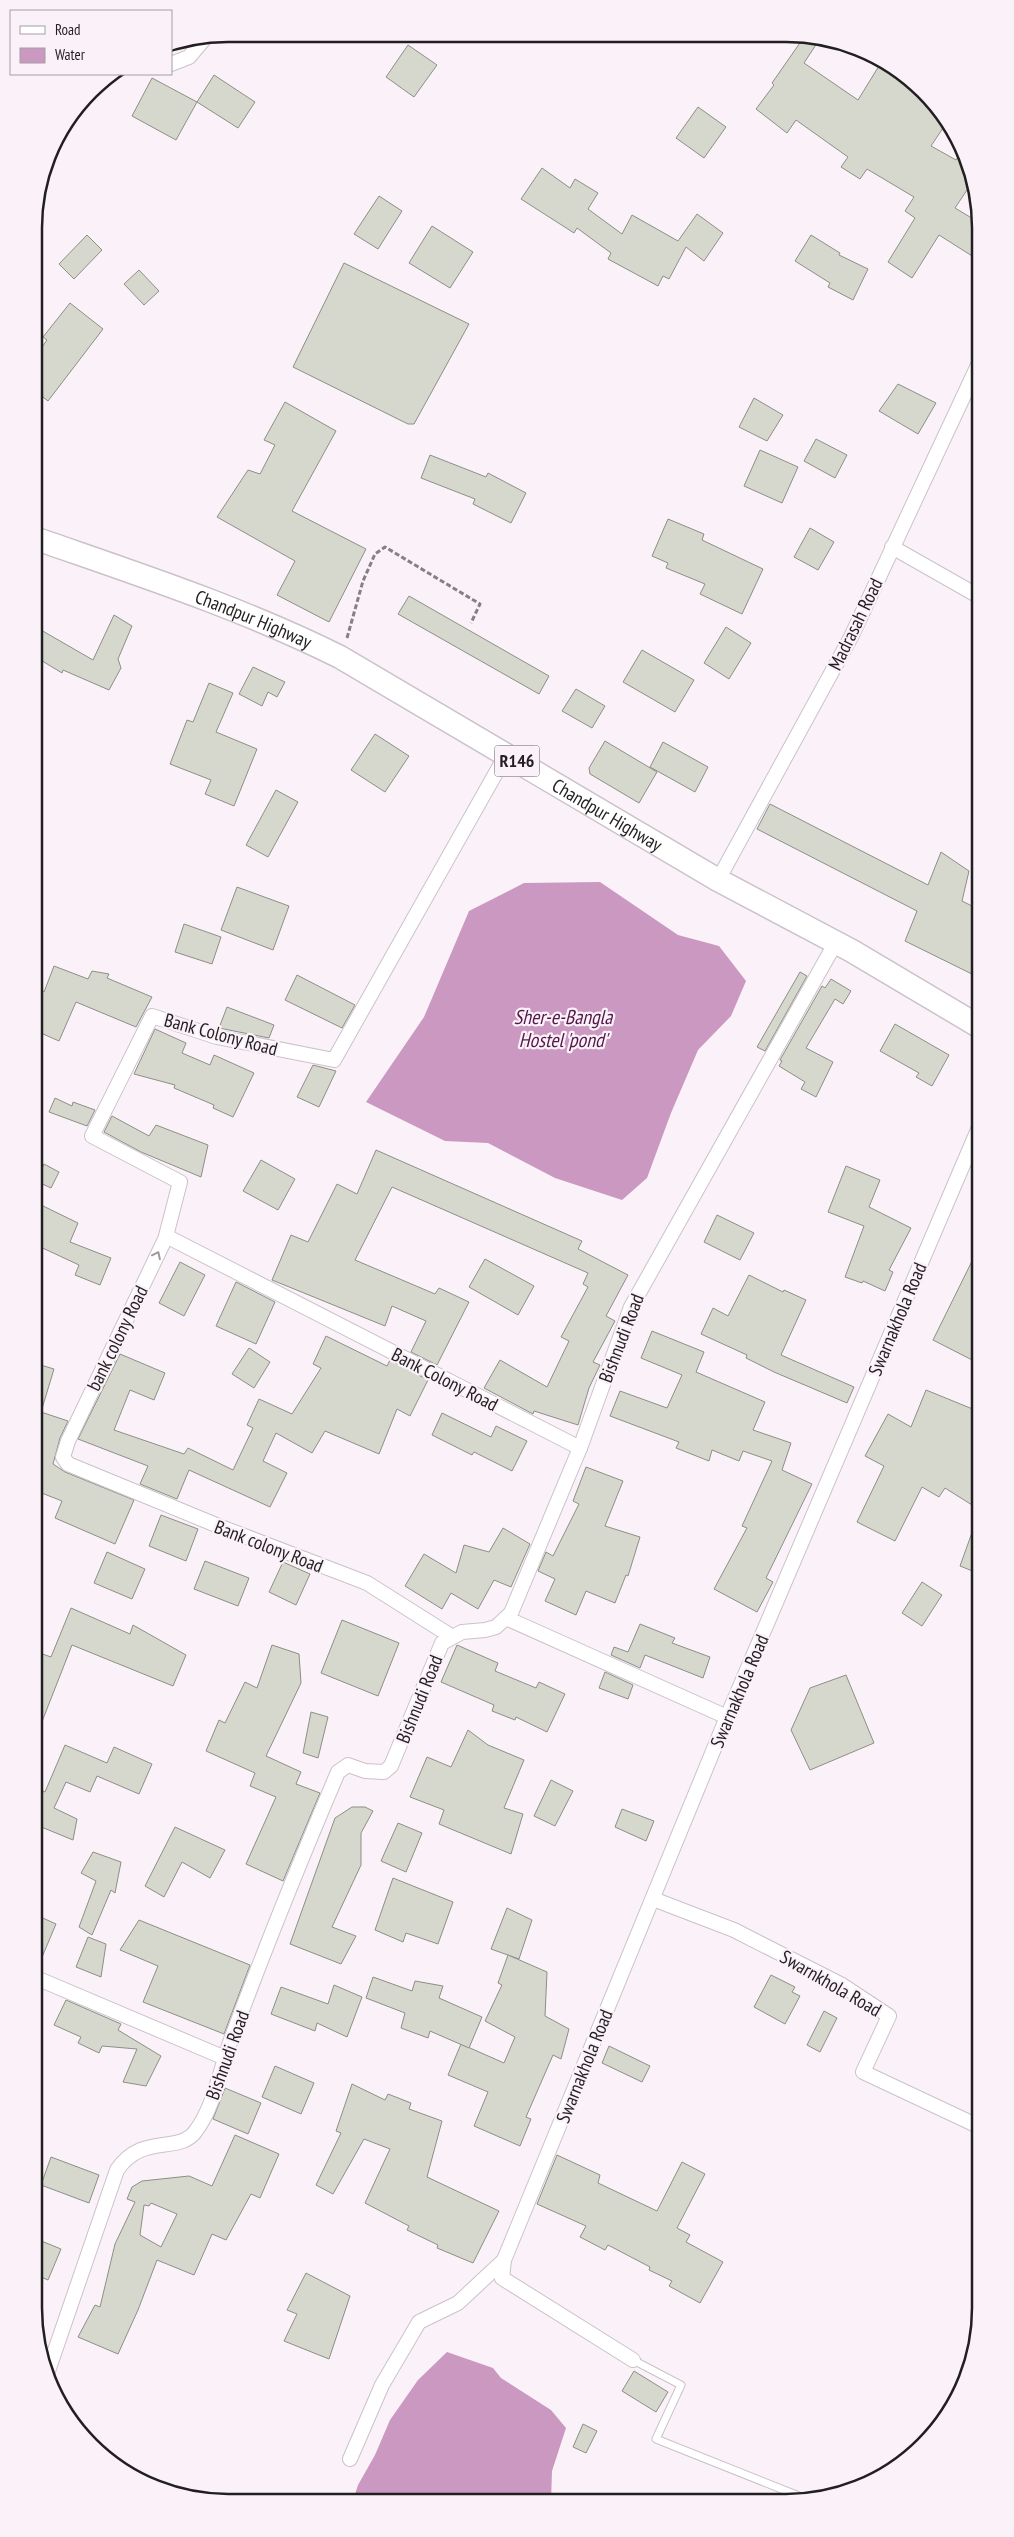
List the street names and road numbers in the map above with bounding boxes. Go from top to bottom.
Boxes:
street label: Madrasah Road [822,574,888,674]
street label: Chandpur Highway [192,584,316,654]
road number: R146 [494,746,540,776]
street label: Chandpur Highway [548,773,668,857]
street label: Bank Colony Road [162,1007,280,1061]
street label: Swarnakhola Road [862,1259,932,1379]
street label: bank colony Road [81,1282,153,1394]
street label: Bishnudi Road [593,1290,649,1386]
street label: Bank Colony Road [388,1342,502,1416]
street label: Bank colony Road [211,1514,327,1578]
street label: Swarnakhola Road [704,1631,774,1751]
street label: Bishnudi Road [390,1651,448,1747]
street label: Swarnkhola Road [776,1944,886,2022]
street label: Swarnakhola Road [550,2006,618,2126]
street label: Bishnudi Road [200,2007,254,2103]

